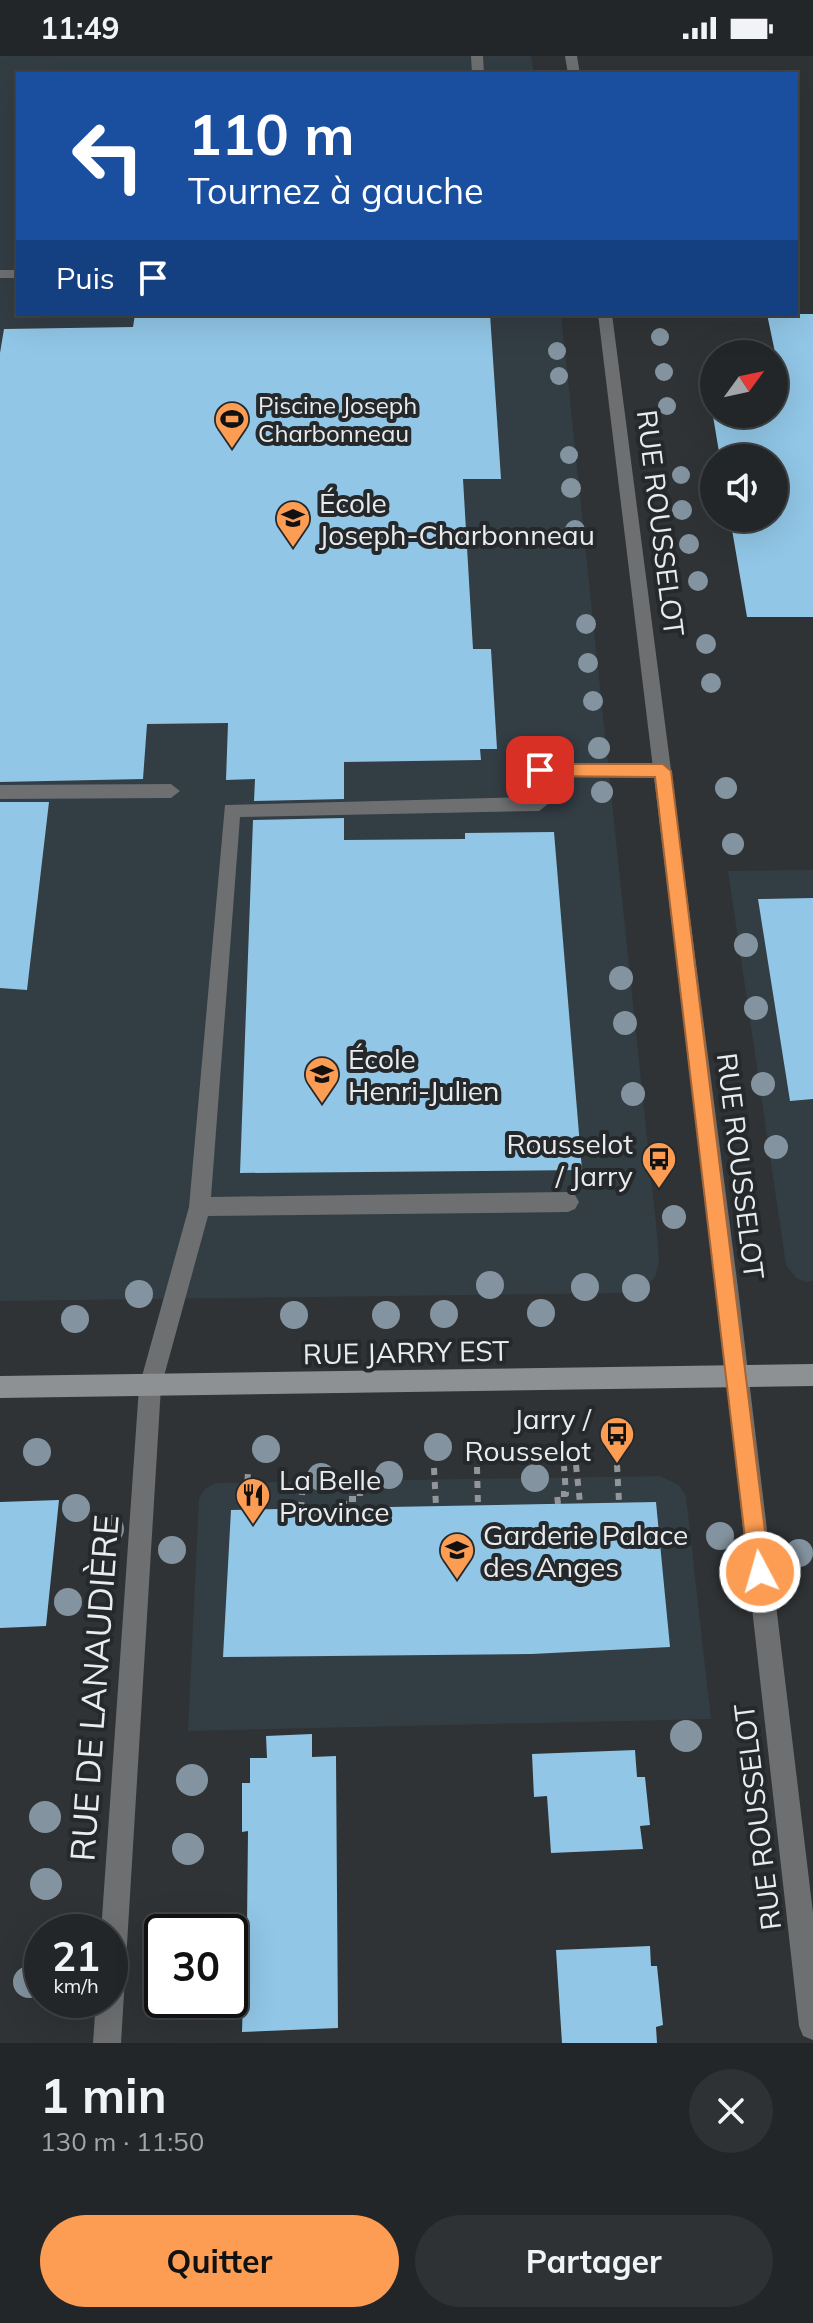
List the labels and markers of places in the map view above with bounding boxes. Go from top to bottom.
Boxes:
place label: Piscine Joseph Charbonneau [258,390,417,448]
sports icon: Piscine Joseph Charbonneau [213,400,251,450]
place label: École Joseph-Charbonneau [319,485,595,552]
school or university icon: École Joseph-Charbonneau [274,499,312,549]
pin [506,736,574,804]
place label: École Henri-Julien [348,1041,500,1108]
school or university icon: École Henri-Julien [303,1055,341,1105]
place label: Rousselot / Jarry [506,1126,633,1193]
bus stop icon: Rousselot / Jarry [640,1140,678,1190]
place label: Jarry / Rousselot [464,1401,592,1468]
bus stop icon: Jarry / Rousselot [598,1415,636,1465]
place label: La Belle Province [279,1462,389,1529]
restaurant icon: La Belle Province [234,1476,272,1526]
place label: Garderie Palace des Anges [483,1517,688,1584]
school or university icon: Garderie Palace des Anges [438,1531,476,1581]

